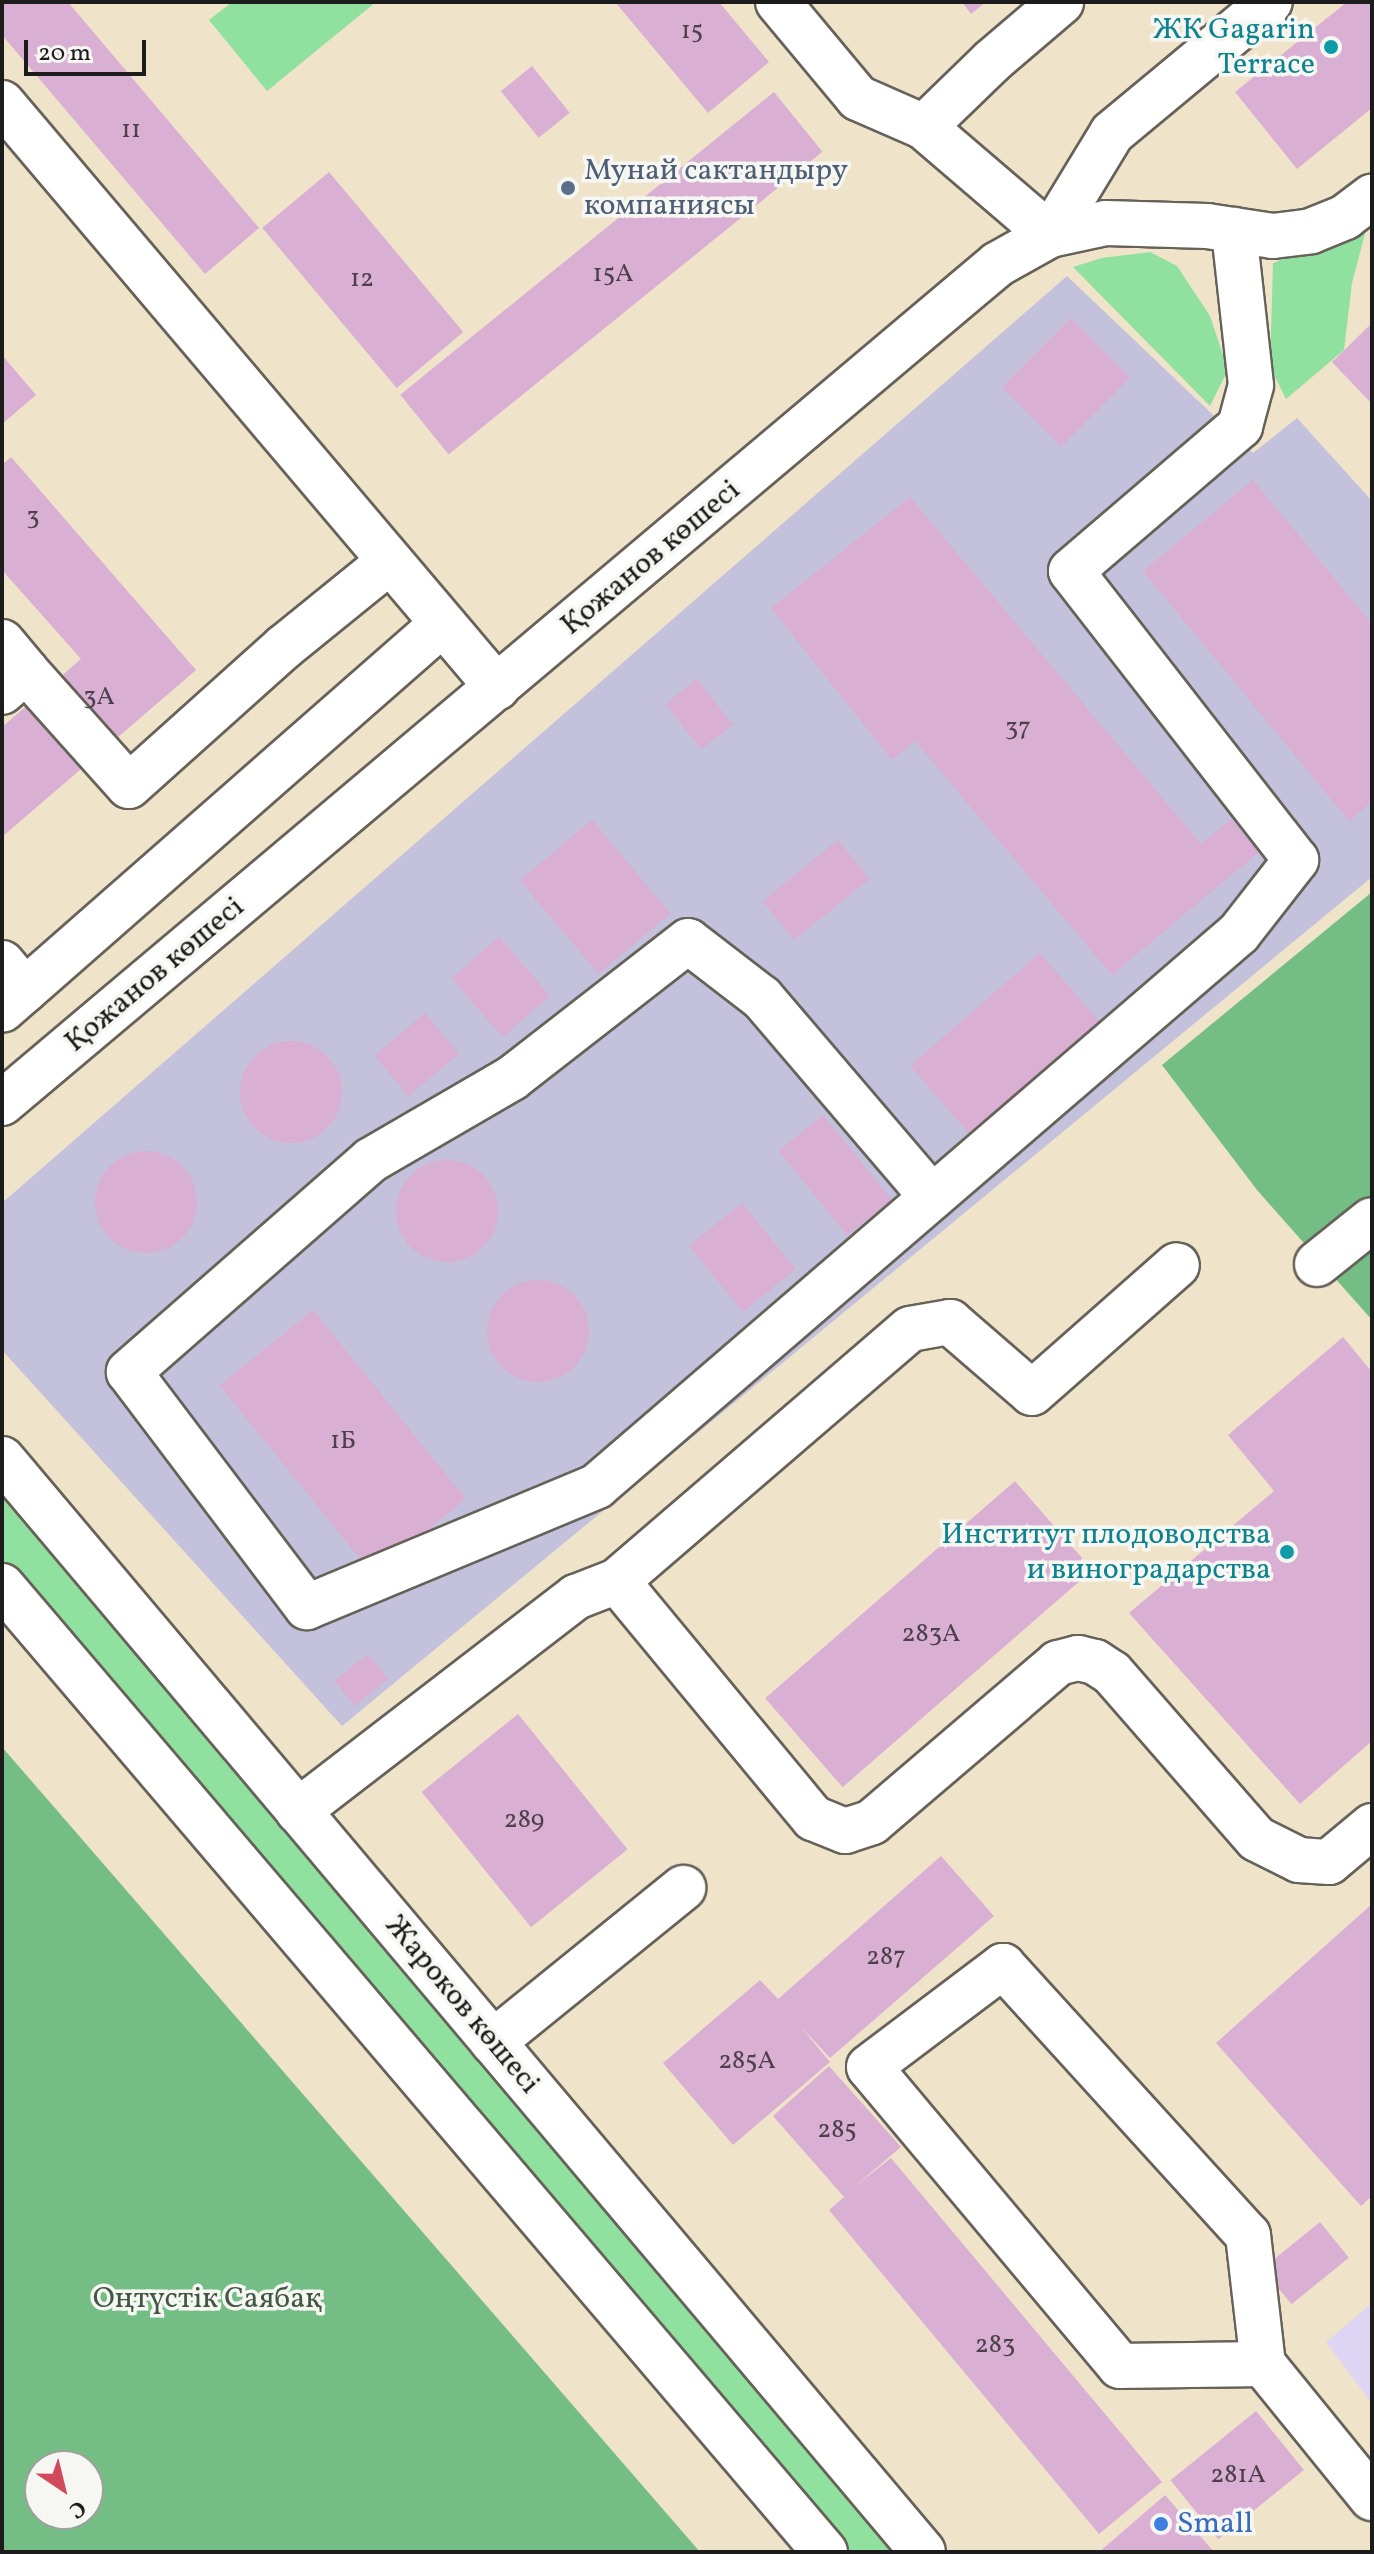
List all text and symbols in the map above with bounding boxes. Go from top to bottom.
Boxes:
place label: ЖК Gagarin Terrace [1153,12,1315,82]
house number: 15 [681,16,703,48]
scale bar [28,24,150,74]
text: 20 m [38,37,91,71]
marker: ЖК Gagarin Terrace [1322,38,1340,56]
house number: 11 [121,115,141,147]
place label: Мунай сактандыру компаниясы [584,153,848,224]
marker: Мунай сактандыру компаниясы [559,179,577,197]
house number: 15А [593,259,633,291]
house number: 12 [350,264,374,296]
street label: Қожанов көшесі [554,473,748,643]
house number: 3 [26,502,40,534]
house number: 3А [83,682,115,714]
house number: 37 [1005,713,1031,745]
street label: Қожанов көшесі [58,890,252,1060]
house number: 1Б [330,1426,356,1458]
place label: Институт плодоводства и виноградарства [941,1517,1271,1588]
marker: Институт плодоводства и виноградарства [1278,1543,1296,1561]
house number: 283А [902,1619,960,1651]
house number: 289 [504,1805,544,1837]
street label: Жароков көшесі [377,1908,547,2102]
house number: 287 [866,1942,906,1974]
house number: 285А [718,2046,776,2078]
house number: 285 [817,2115,857,2147]
park label: Оңтүстік Саябақ [93,2281,321,2317]
house number: 283 [975,2330,1015,2362]
north arrow [24,2450,104,2530]
house number: 281А [1210,2460,1266,2492]
text: С [62,2492,92,2525]
place label: Small [1177,2506,1253,2542]
marker: Small [1152,2515,1170,2533]

